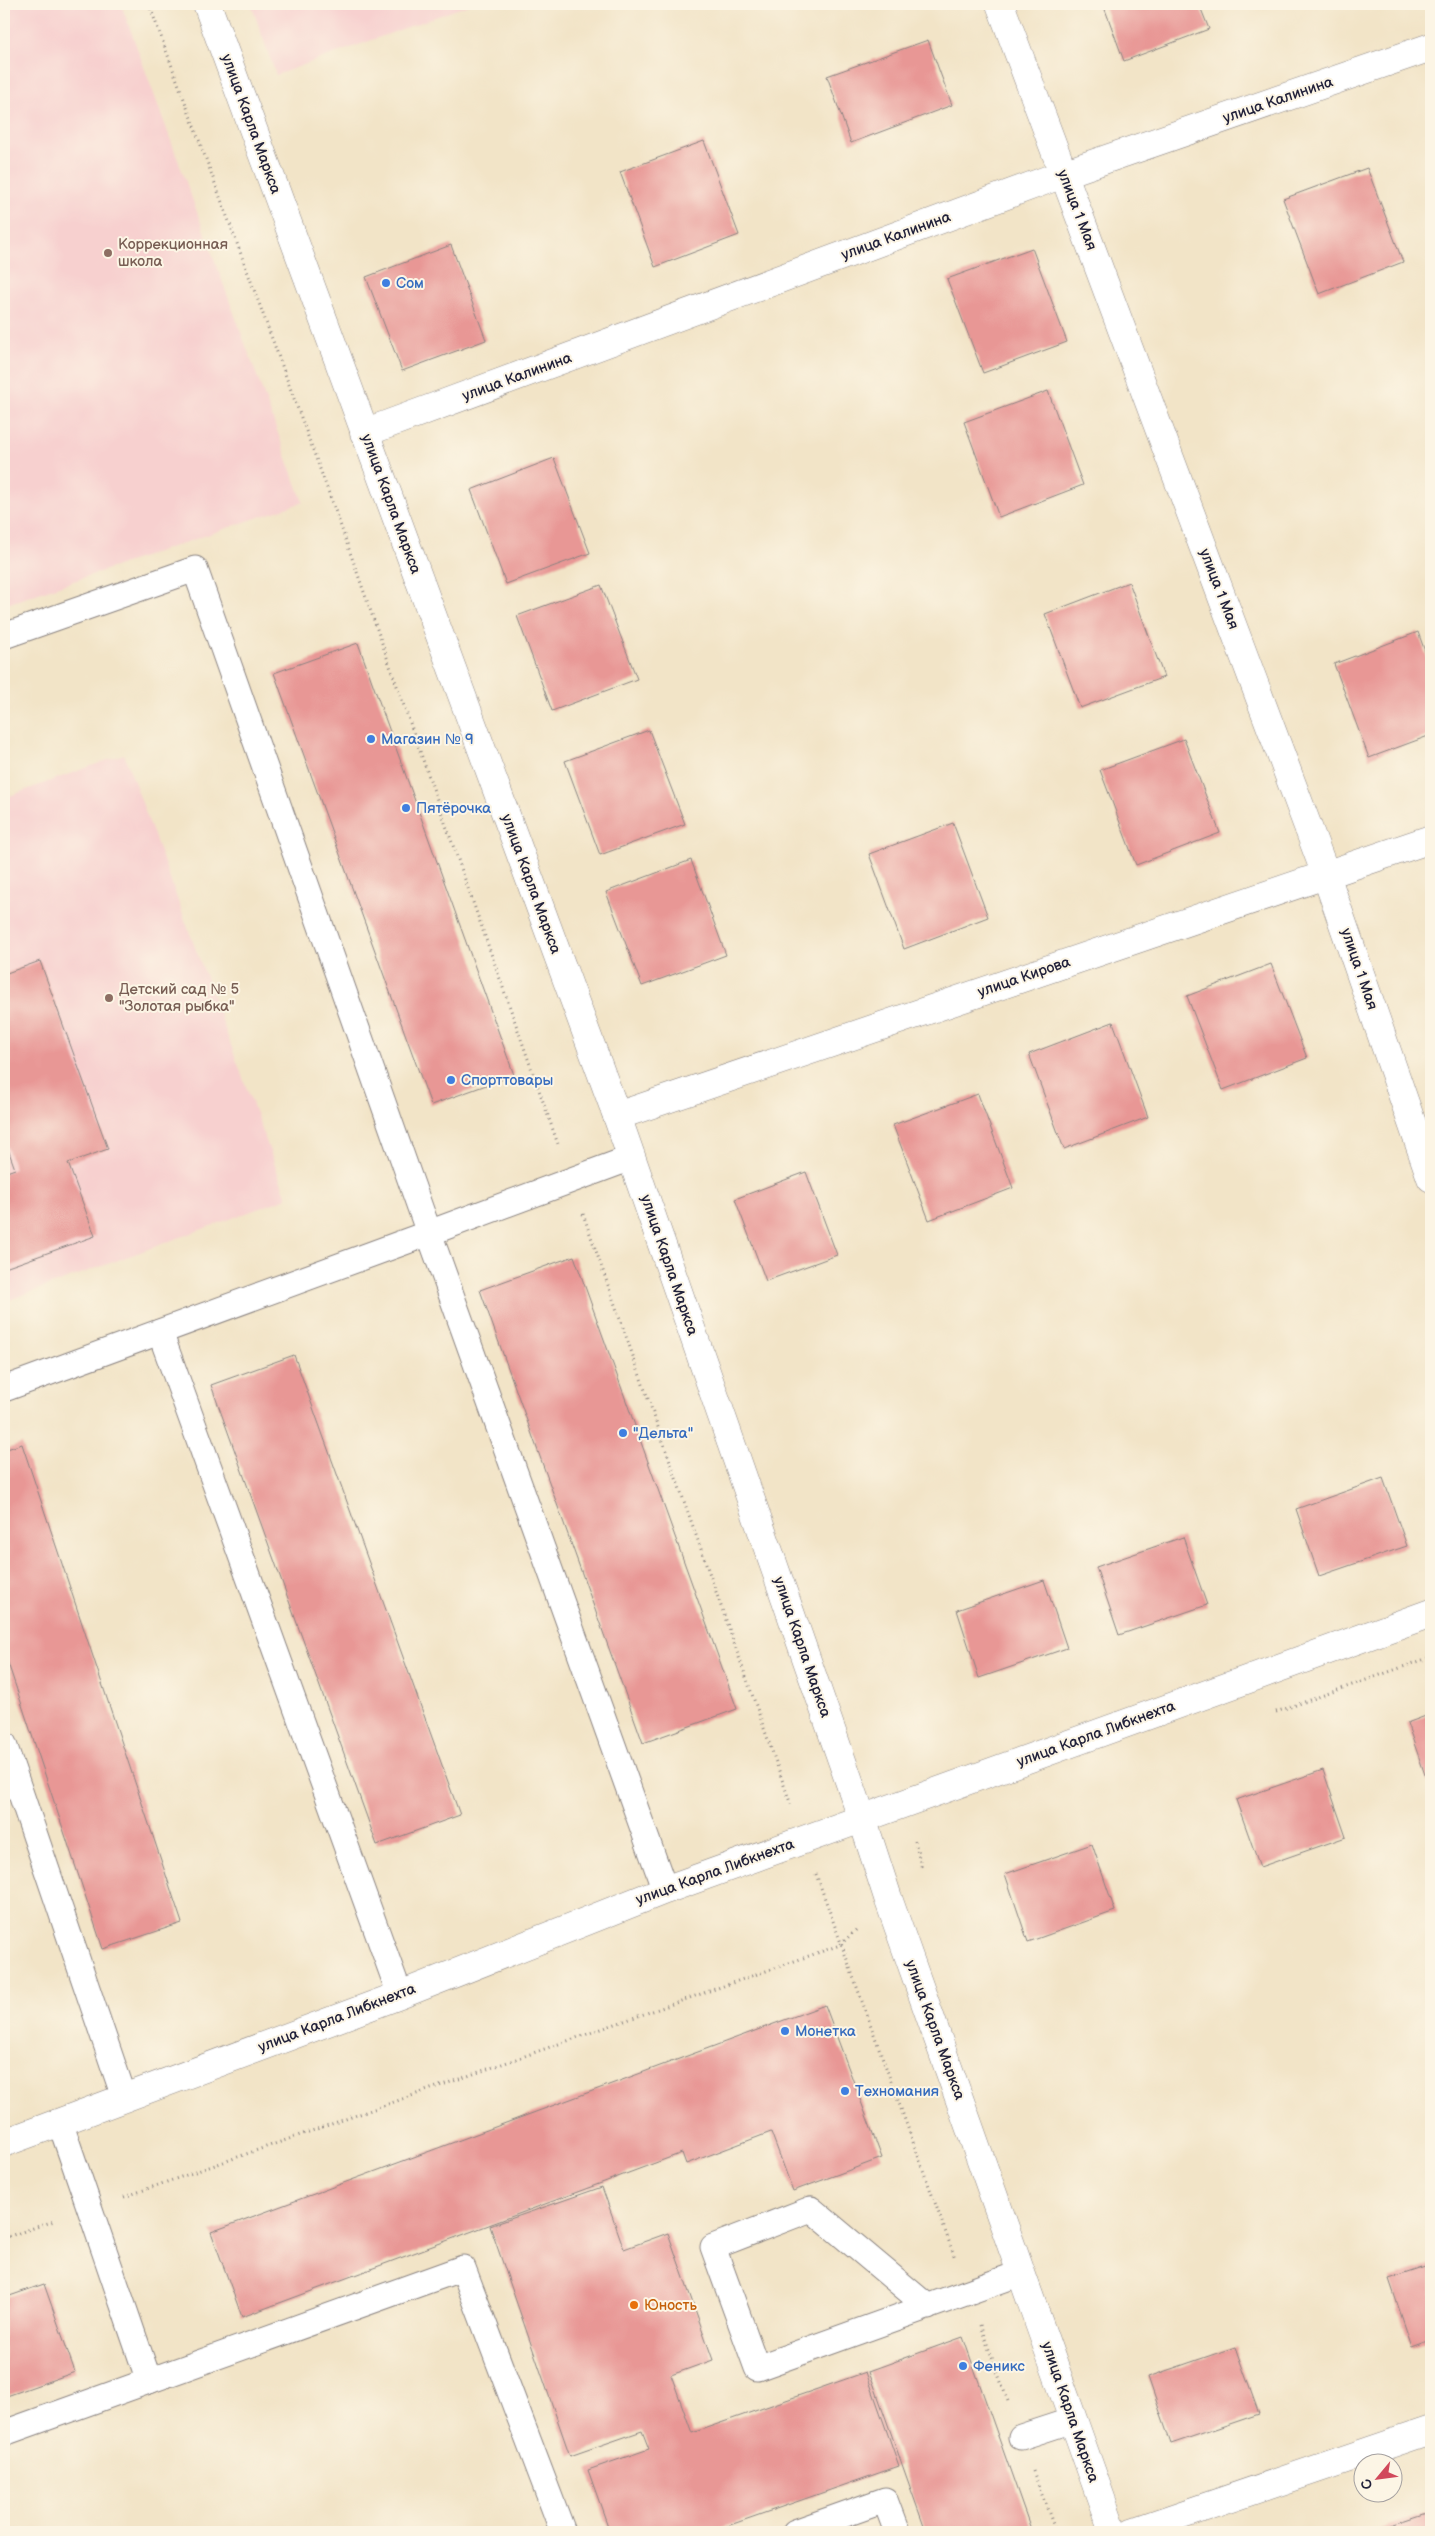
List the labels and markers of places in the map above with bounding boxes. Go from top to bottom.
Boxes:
place label: Коррекционная школа [118,235,228,271]
marker: Коррекционная школа [102,247,114,259]
place label: Сом [396,274,424,293]
marker: Сом [380,277,392,289]
place label: Магазин № 9 [381,730,474,749]
marker: Магазин № 9 [365,733,377,745]
place label: Пятёрочка [416,799,491,818]
marker: Пятёрочка [400,802,412,814]
place label: Детский сад № 5 "Золотая рыбка" [119,980,239,1016]
marker: Детский сад № 5 "Золотая рыбка" [103,992,115,1004]
place label: Спорттовары [461,1071,553,1090]
marker: Спорттовары [445,1074,457,1086]
place label: "Дельта" [633,1424,693,1443]
marker: "Дельта" [617,1427,629,1439]
place label: Монетка [795,2022,856,2041]
marker: Монетка [779,2025,791,2037]
place label: Техномания [855,2082,939,2101]
marker: Техномания [839,2085,851,2097]
place label: Юность [644,2296,697,2315]
marker: Юность [628,2299,640,2311]
place label: Феникс [973,2357,1026,2376]
marker: Феникс [957,2360,969,2372]

